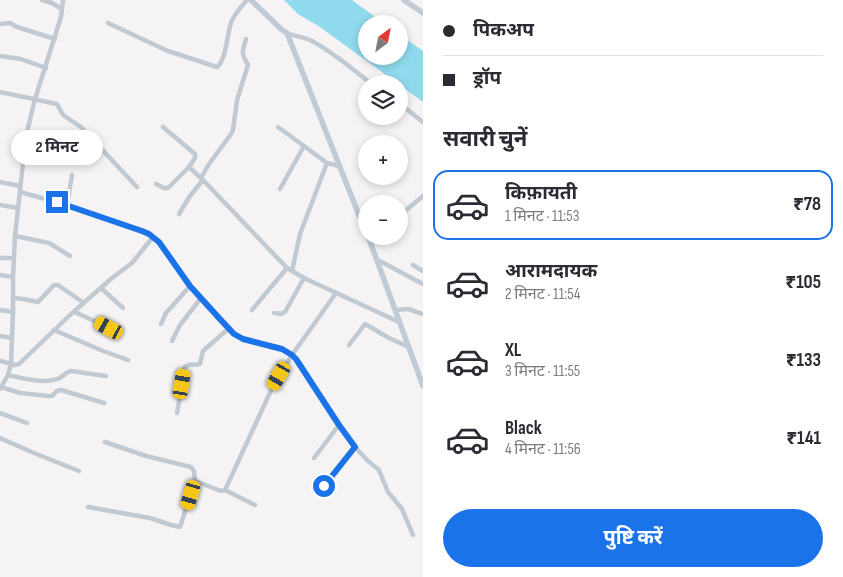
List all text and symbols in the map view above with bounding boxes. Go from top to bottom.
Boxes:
north arrow [358,15,408,65]
map controls [358,15,408,245]
text: पिकअप [473,19,534,42]
text: ड्रॉप [473,67,501,90]
button: layers [358,75,408,125]
text: सवारी चुनें [443,126,527,153]
callout: 2 मिनट [11,130,103,164]
button: + [358,135,408,185]
text: 2 मिनट [35,138,79,157]
text: किफ़ायती [505,182,577,205]
icon: car [445,183,490,228]
route end [46,191,68,213]
text: ₹78 [793,193,821,216]
button: − [358,195,408,245]
text: 1 मिनट · 11:53 [505,207,579,226]
text: आरामदायक [505,260,597,283]
icon: car [445,261,490,306]
text: ₹105 [785,271,821,294]
text: 2 मिनट · 11:54 [505,285,580,304]
car [92,314,125,342]
icon: car [445,339,490,384]
text: XL [505,339,521,362]
text: ₹133 [786,349,821,372]
car [265,359,292,393]
text: 3 मिनट · 11:55 [505,362,580,381]
car [172,368,191,400]
icon: car [445,417,490,462]
text: Black [505,417,542,440]
text: ₹141 [786,427,821,450]
text: 4 मिनट · 11:56 [505,440,581,459]
route start [313,475,335,497]
car [179,479,202,511]
button: पुष्टि करें [443,509,823,567]

